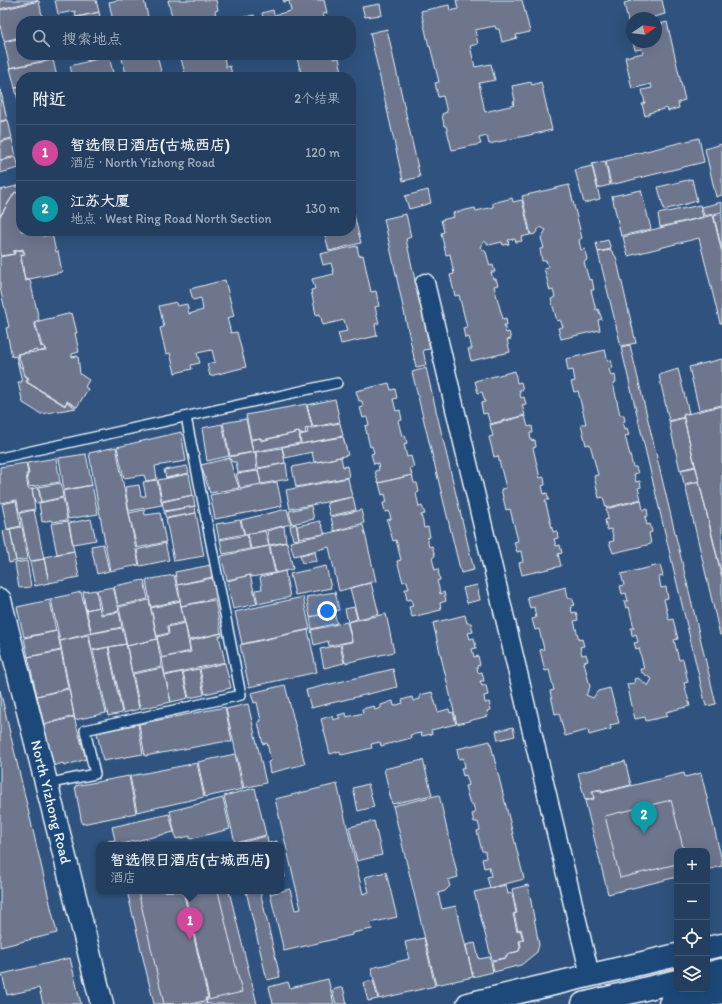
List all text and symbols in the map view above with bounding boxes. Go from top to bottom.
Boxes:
north arrow [626,12,662,48]
search box [16,16,356,60]
icon: search [30,27,52,49]
text: 搜索地点 [62,30,122,48]
text: 附近 [32,89,66,109]
text: 2个结果 [294,91,340,106]
text: 智选假日酒店(古城西店) [70,136,230,154]
text: 1 [42,145,48,160]
text: 120 m [305,145,340,160]
text: 酒店 · North Yizhong Road [70,155,215,170]
text: 江苏大厦 [70,192,130,210]
text: 2 [42,201,48,216]
text: 130 m [305,201,340,216]
text: 地点 · West Ring Road North Section [70,211,271,226]
your location [317,601,337,621]
street label: North Yizhong Road [27,738,75,866]
pin: 2 [631,801,657,834]
popup [96,842,284,894]
map controls [674,848,710,992]
button: + [674,848,710,884]
text: 智选假日酒店(古城西店) [110,851,270,869]
text: 酒店 [110,870,136,885]
button: − [674,884,710,920]
pin: 1 [177,907,203,940]
button: locate [674,920,710,956]
button: layers [674,956,710,992]

